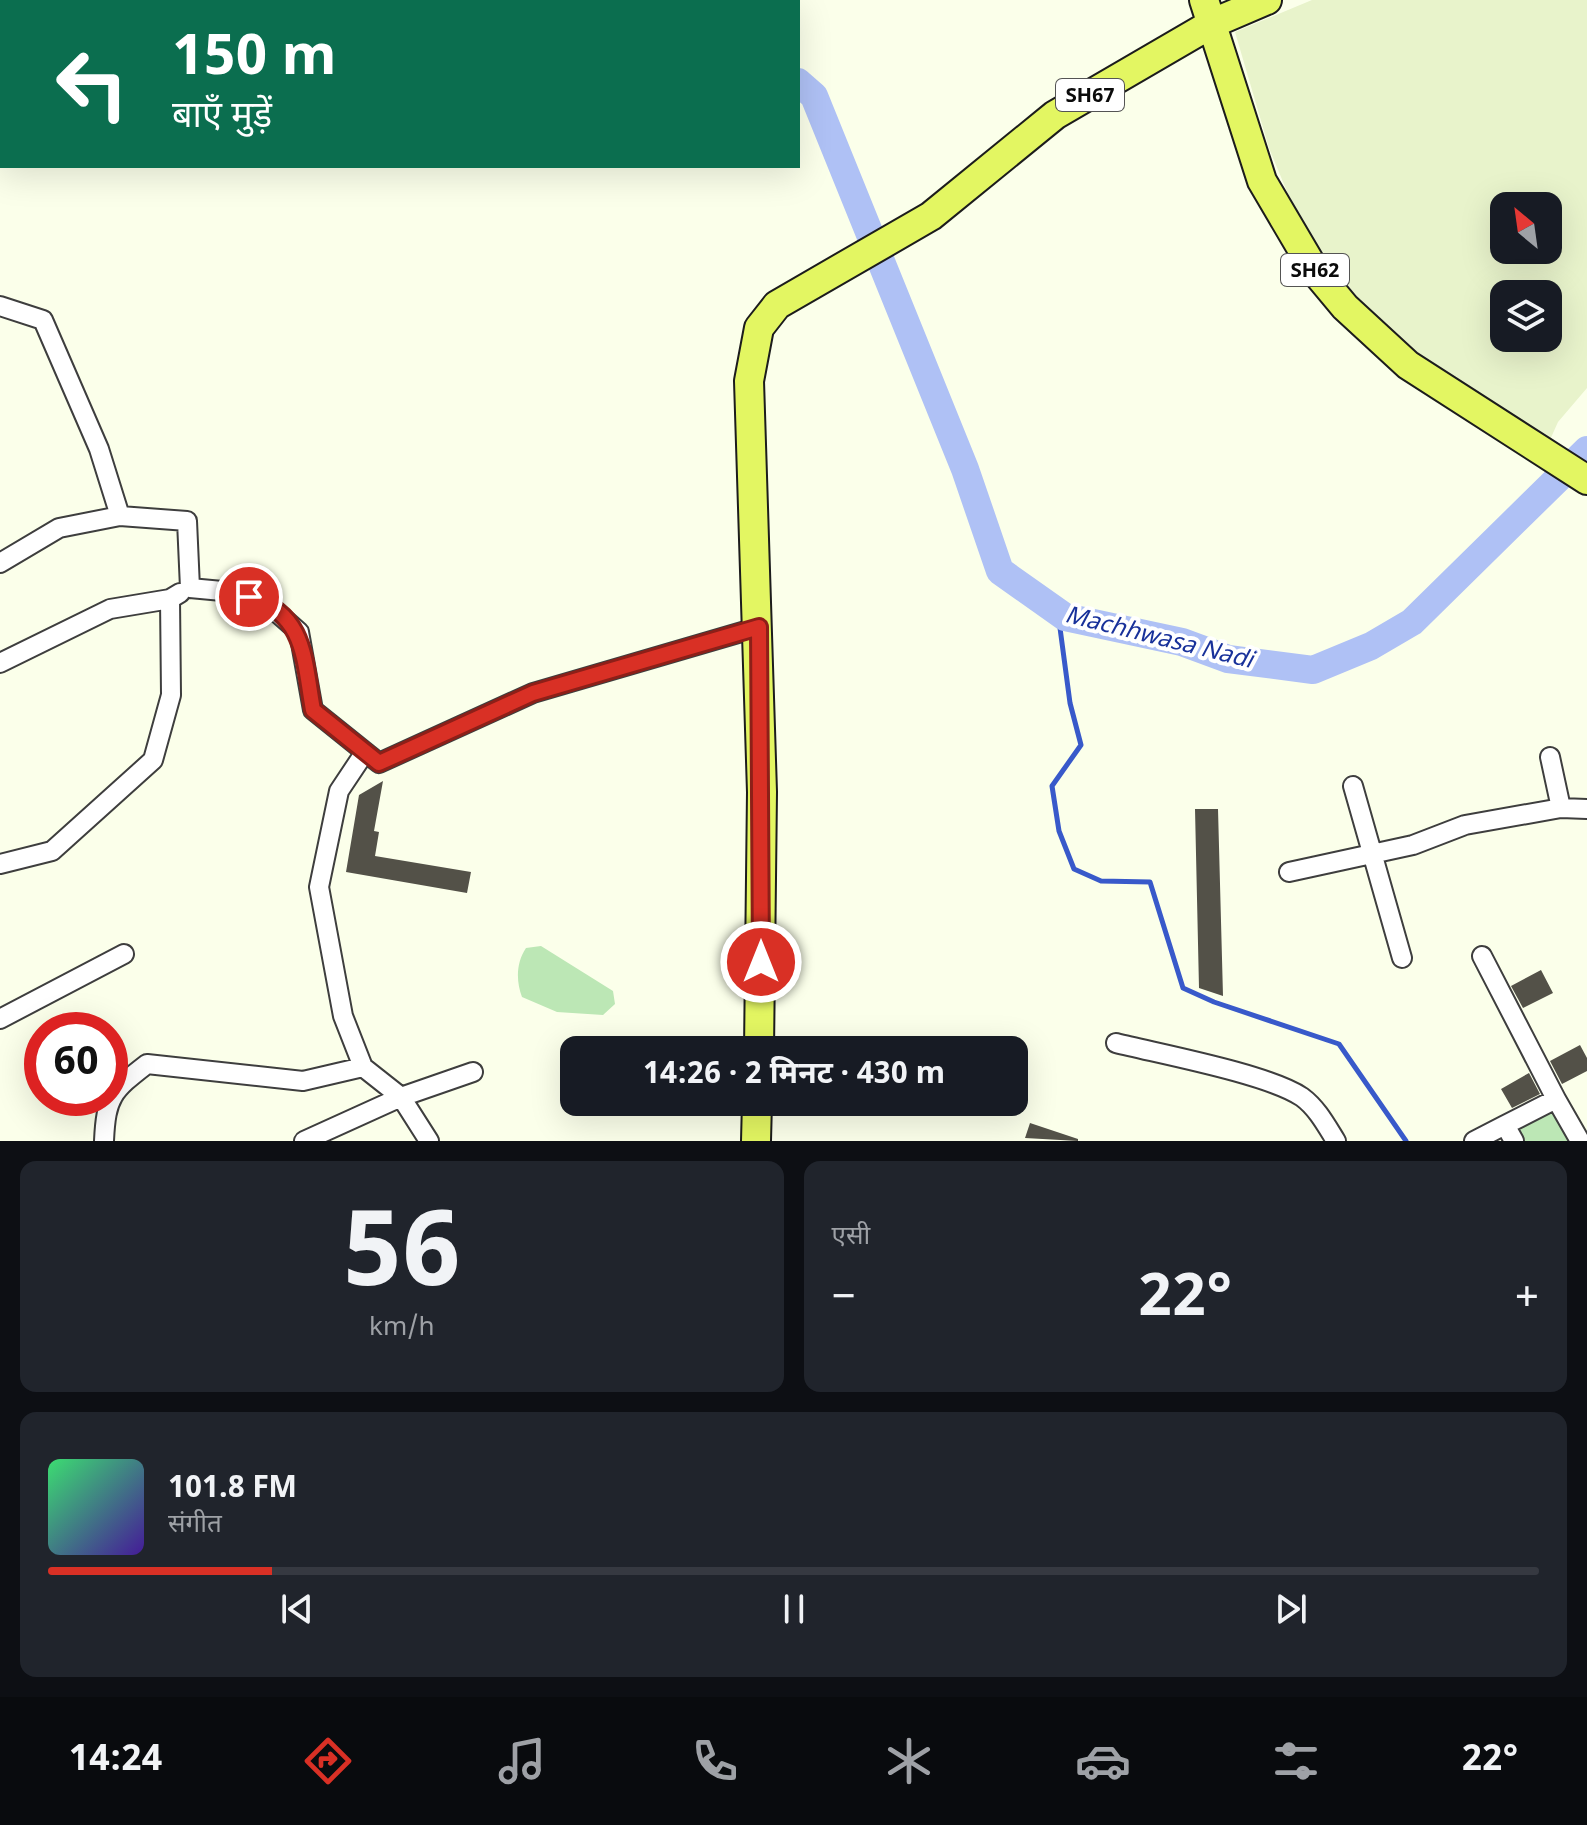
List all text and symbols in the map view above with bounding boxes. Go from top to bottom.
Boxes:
text: 150 m [172,24,336,97]
icon: left [40,32,144,136]
road number: SH67 [1056,79,1124,111]
text: बाएँ मुड़ें [172,95,272,142]
north arrow [1490,192,1562,264]
map controls [1490,192,1562,352]
road number: SH62 [1281,254,1349,286]
button: layers [1490,280,1562,352]
pin [215,563,283,631]
icon: arrive [227,575,271,619]
water label: Machhwasa Nadi [1061,600,1259,678]
position arrow [719,920,803,1004]
speed limit sign: 60 [24,1012,128,1116]
text: 14:26 · 2 मिनट · 430 m [643,1056,945,1095]
text: 56 [343,1192,461,1327]
text: एसी [832,1221,870,1255]
text: 22° [1139,1261,1232,1339]
text: − [832,1271,856,1328]
text: + [1515,1271,1539,1328]
text: km/h [369,1312,434,1346]
text: 101.8 FM [168,1470,297,1509]
text: संगीत [168,1509,222,1543]
icon: previous [275,1587,319,1631]
icon: pause [772,1587,816,1631]
icon: next [1269,1587,1313,1631]
icon: directions [300,1733,356,1789]
icon: music [494,1733,550,1789]
icon: phone [687,1733,743,1789]
icon: climate [881,1733,937,1789]
icon: car [1075,1733,1131,1789]
icon: filters [1268,1733,1324,1789]
text: 14:24 [69,1738,162,1785]
text: 22° [1462,1738,1518,1785]

